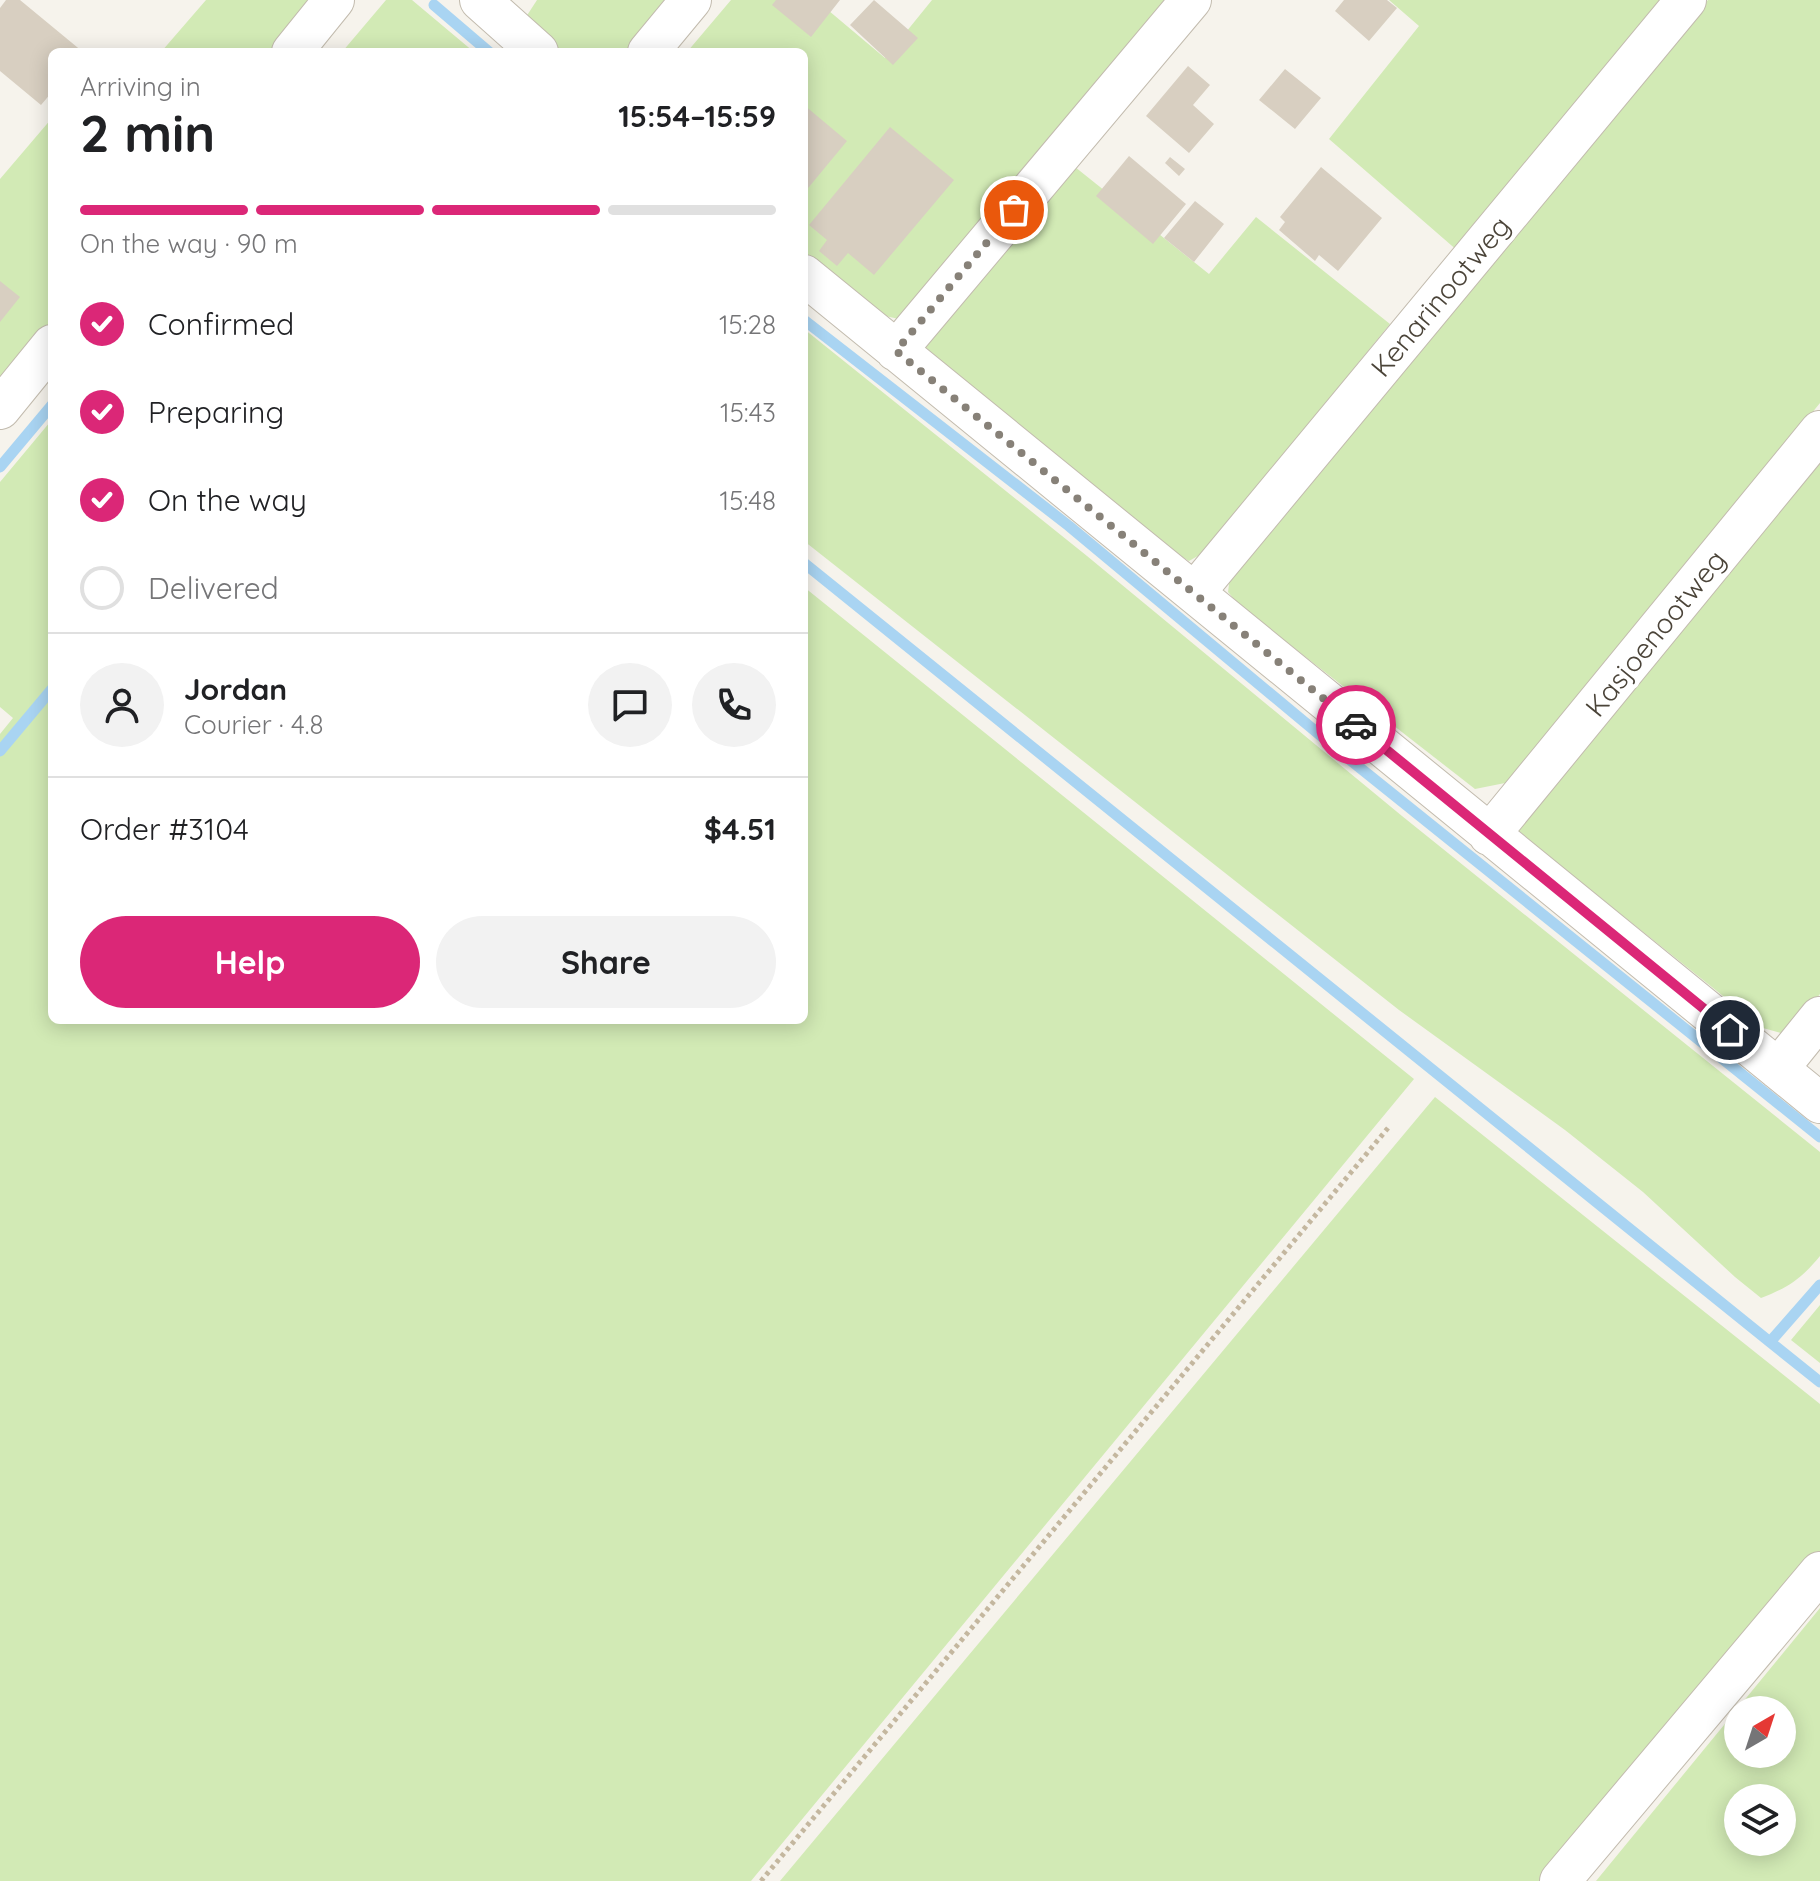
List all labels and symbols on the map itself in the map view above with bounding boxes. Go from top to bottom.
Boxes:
pin [980,176,1048,244]
street label: Kenarinootweg [1363,209,1517,383]
street label: Kasjoenootweg [1577,543,1733,723]
courier [1316,685,1396,765]
pin [1696,996,1764,1064]
north arrow [1724,1696,1796,1768]

